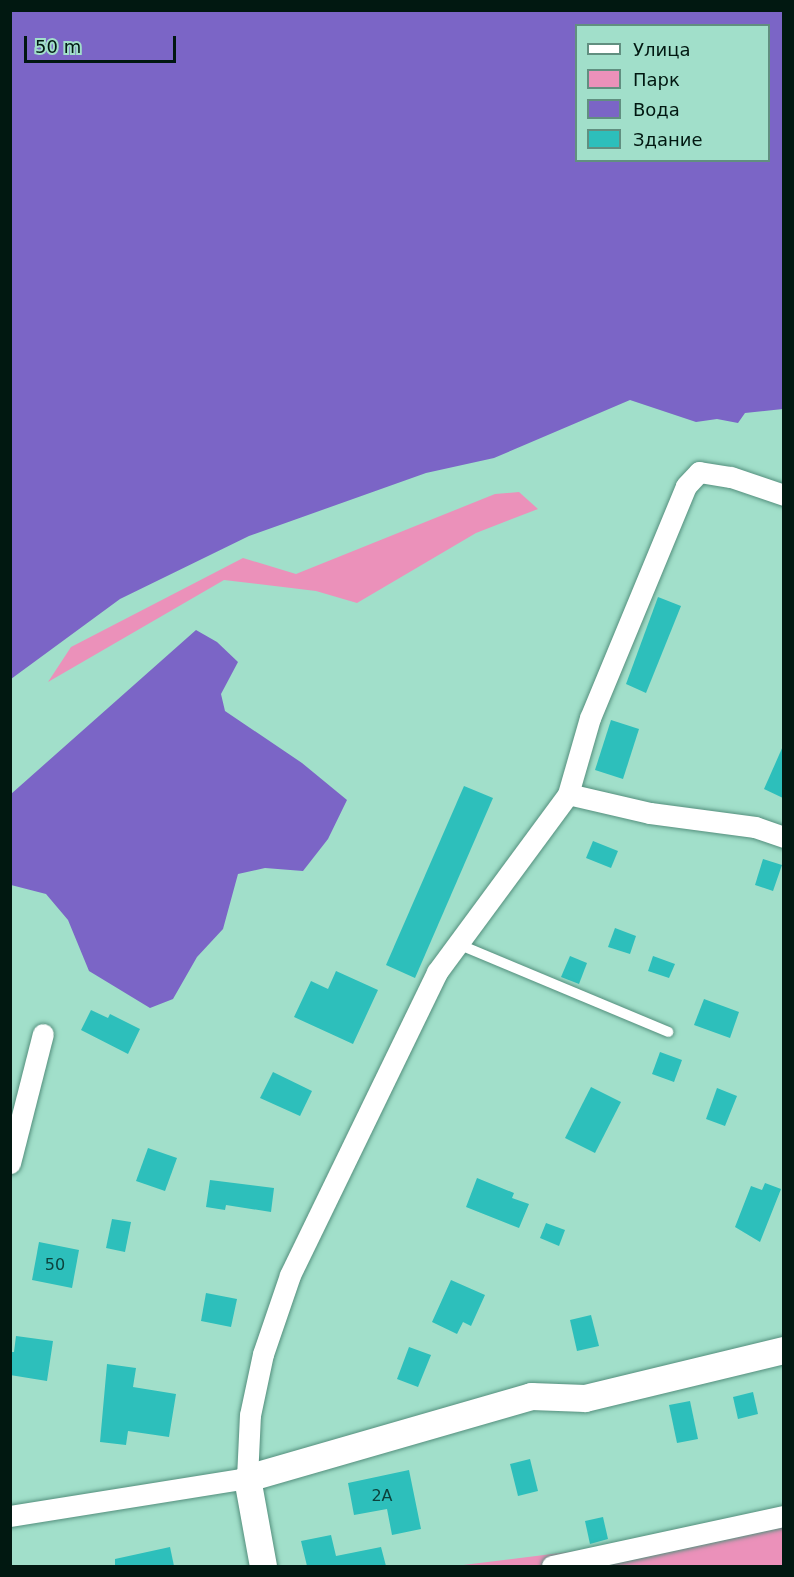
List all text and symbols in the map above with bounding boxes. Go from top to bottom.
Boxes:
scale bar [27,24,178,62]
legend [575,24,770,162]
text: 50 m [35,36,81,57]
text: Улица [633,39,690,60]
text: Парк [633,69,680,90]
text: Вода [633,99,680,120]
text: Здание [633,129,703,150]
house number: 50 [45,1255,65,1275]
house number: 2А [371,1486,393,1506]

